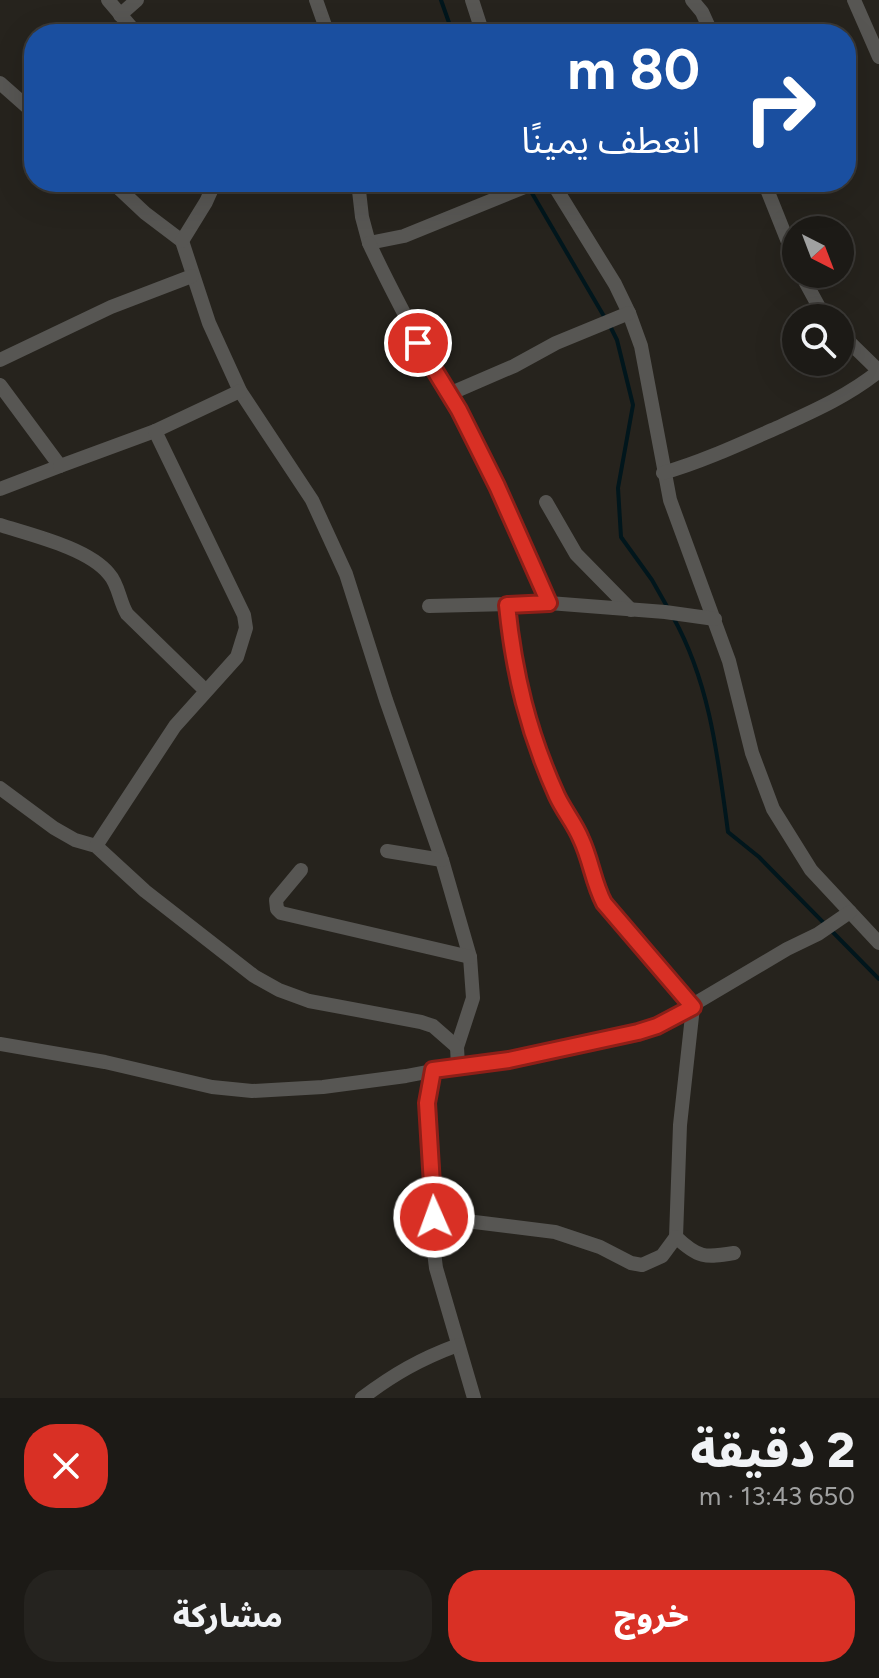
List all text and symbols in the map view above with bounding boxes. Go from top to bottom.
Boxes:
text: 80 m [567,36,700,103]
icon: right [728,56,832,160]
text: انعطف يمينًا [521,119,700,162]
north arrow [782,216,854,288]
map controls [782,216,854,376]
button: search [782,304,854,376]
pin [384,309,452,377]
icon: arrive [396,321,440,365]
position arrow [392,1175,476,1259]
text: 2 دقيقة [690,1421,855,1479]
button: close [24,1424,108,1508]
text: 650 m · 13:43 [699,1480,855,1512]
button: مشاركة [24,1570,432,1662]
button: خروج [448,1570,855,1662]

